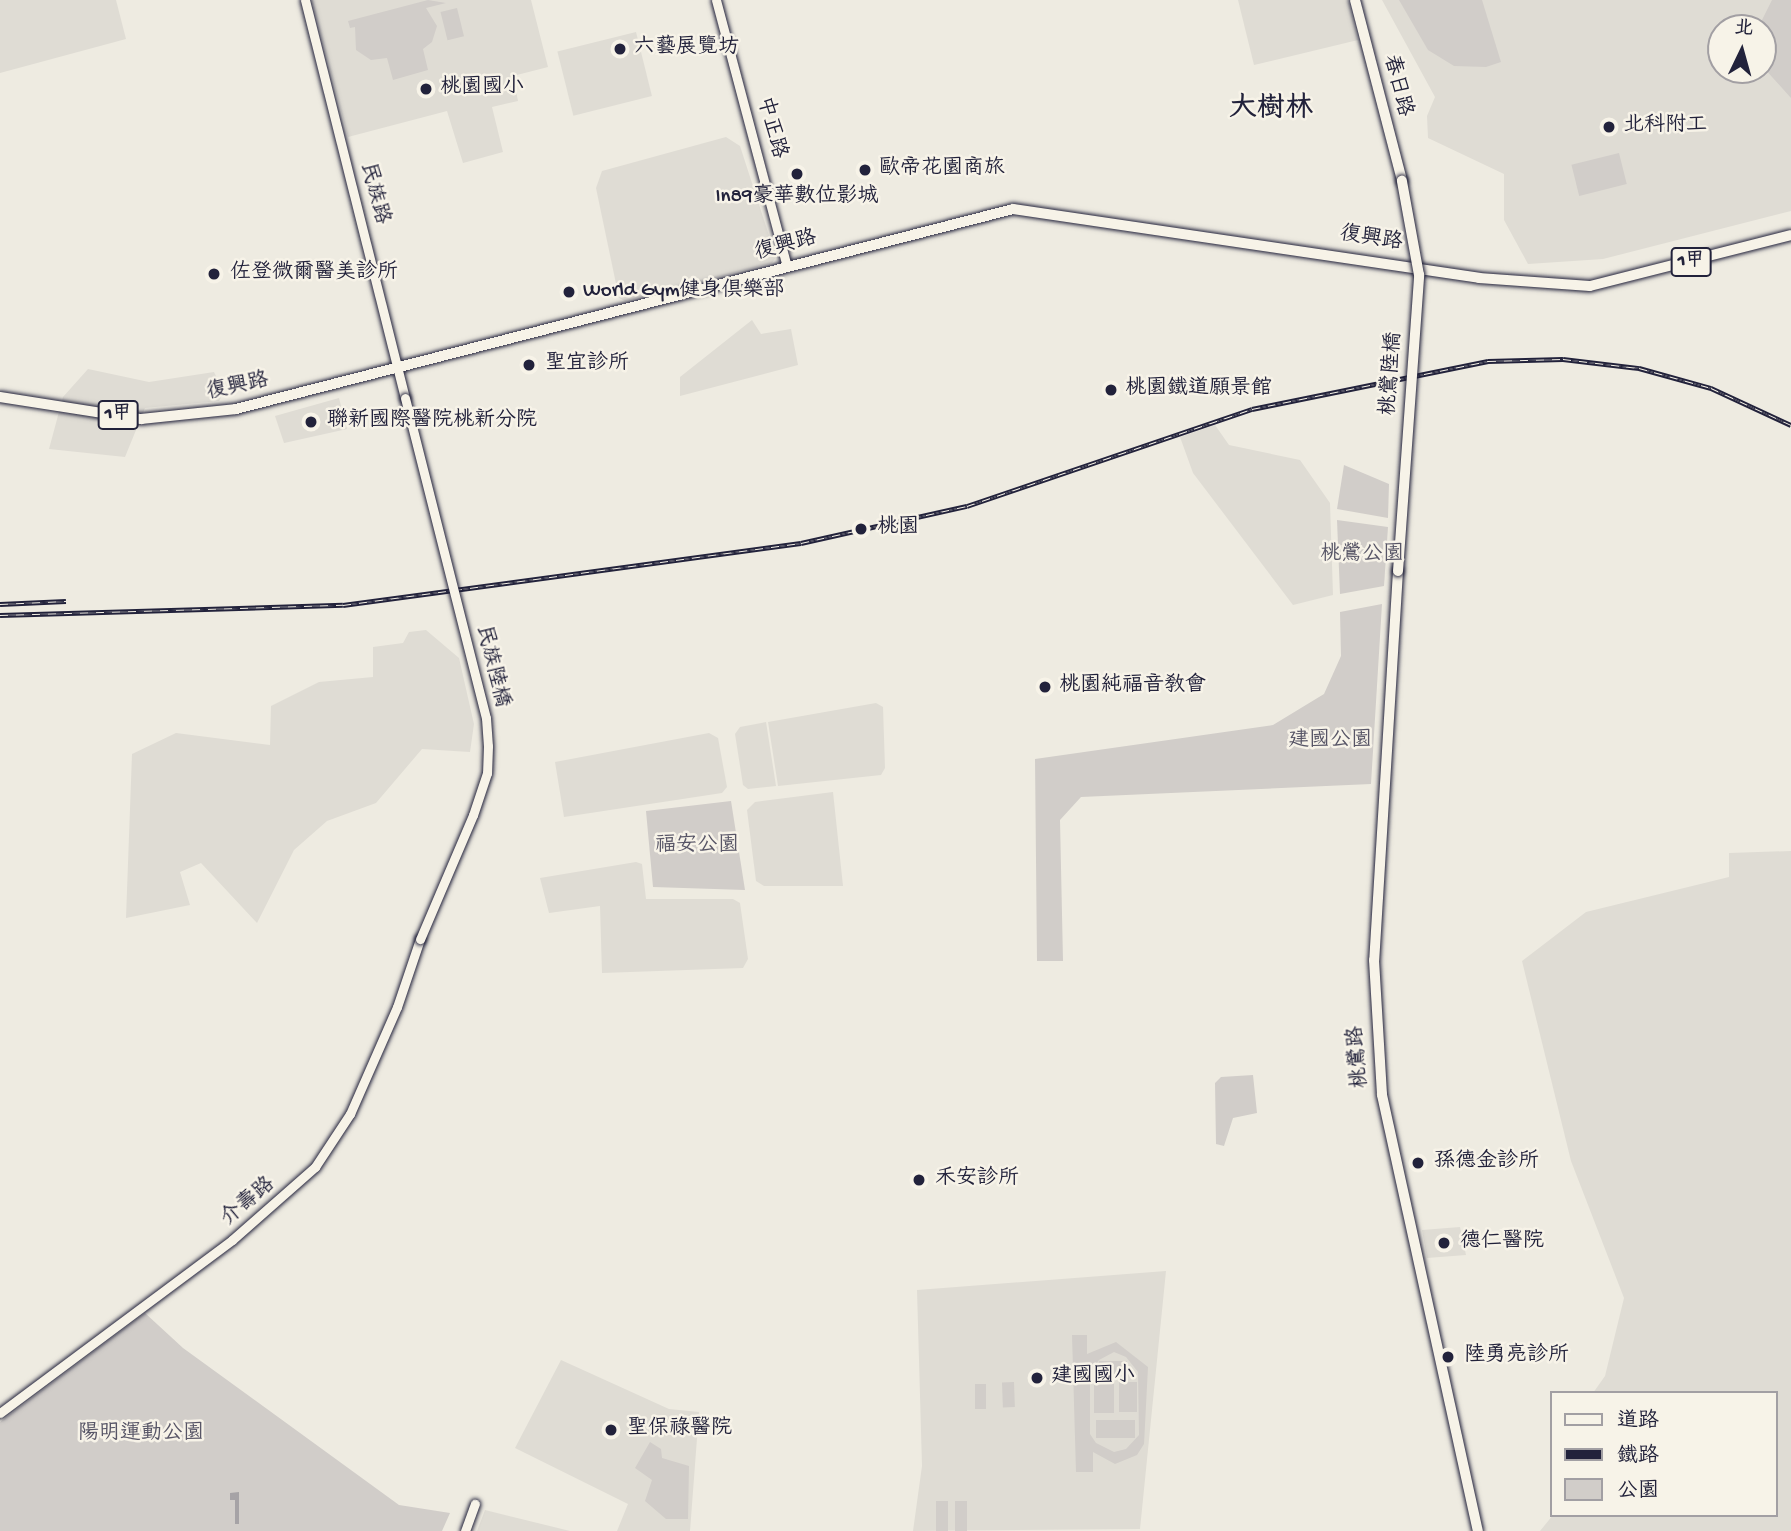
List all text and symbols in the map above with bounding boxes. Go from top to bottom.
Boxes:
north arrow [1707,14,1777,84]
text: 北 [1733,17,1754,42]
place label: 六藝展覽坊 [634,36,739,62]
marker: 六藝展覽坊 [612,41,628,57]
street label: 春日路 [1376,52,1416,120]
place label: 桃園國小 [440,76,524,102]
marker: 桃園國小 [418,81,434,97]
district label: 大樹林 [1229,93,1313,127]
street label: 中正路 [750,94,790,162]
place label: 北科附工 [1623,114,1707,140]
marker: 北科附工 [1601,119,1617,135]
place label: 歐帝花園商旅 [879,157,1005,183]
street label: 民族路 [353,160,393,228]
marker: 歐帝花園商旅 [857,162,873,178]
marker: In89豪華數位影城 [789,166,805,182]
place label: In89豪華數位影城 [715,185,879,211]
street label: 復興路 [1338,223,1404,257]
street label: 復興路 [752,227,820,267]
road number: 1甲 [1670,246,1712,278]
place label: 佐登微爾醫美診所 [230,261,398,287]
marker: 佐登微爾醫美診所 [204,264,224,284]
place label: World Gym健身俱樂部 [583,279,785,305]
marker: World Gym健身俱樂部 [561,284,577,300]
street label: 桃鶯陸橋 [1378,331,1408,417]
place label: 聖宜診所 [545,352,629,378]
marker: 聖宜診所 [519,355,539,375]
street label: 復興路 [205,369,271,407]
place label: 桃園鐵道願景館 [1125,377,1272,403]
marker: 桃園鐵道願景館 [1103,382,1119,398]
road number: 1甲 [97,400,139,430]
place label: 聯新國際醫院桃新分院 [327,409,537,435]
marker: 聯新國際醫院桃新分院 [301,412,321,432]
place label: 桃園 [877,516,919,542]
marker: 桃園 [851,519,871,539]
park label: 桃鶯公園 [1320,543,1404,569]
street label: 民族陸橋 [469,623,513,711]
place label: 桃園純福音教會 [1059,674,1206,700]
marker: 桃園純福音教會 [1037,679,1053,695]
park label: 建國公園 [1288,729,1372,755]
park label: 福安公園 [655,834,739,860]
street label: 桃鶯路 [1345,1025,1375,1089]
place label: 孫德金診所 [1434,1150,1539,1176]
marker: 孫德金診所 [1408,1153,1428,1173]
place label: 禾安診所 [935,1167,1019,1193]
marker: 禾安診所 [909,1170,929,1190]
street label: 介壽路 [217,1173,281,1233]
place label: 德仁醫院 [1460,1230,1544,1256]
marker: 德仁醫院 [1434,1233,1454,1253]
place label: 陸勇亮診所 [1464,1344,1569,1370]
marker: 陸勇亮診所 [1438,1347,1458,1367]
place label: 建國國小 [1051,1365,1135,1391]
marker: 建國國小 [1029,1370,1045,1386]
legend [1550,1391,1777,1517]
text: 道路 [1617,1410,1659,1435]
place label: 聖保祿醫院 [627,1417,732,1443]
marker: 聖保祿醫院 [601,1420,621,1440]
park label: 陽明運動公園 [78,1422,204,1448]
text: 鐵路 [1617,1445,1659,1470]
text: 公園 [1617,1480,1659,1505]

